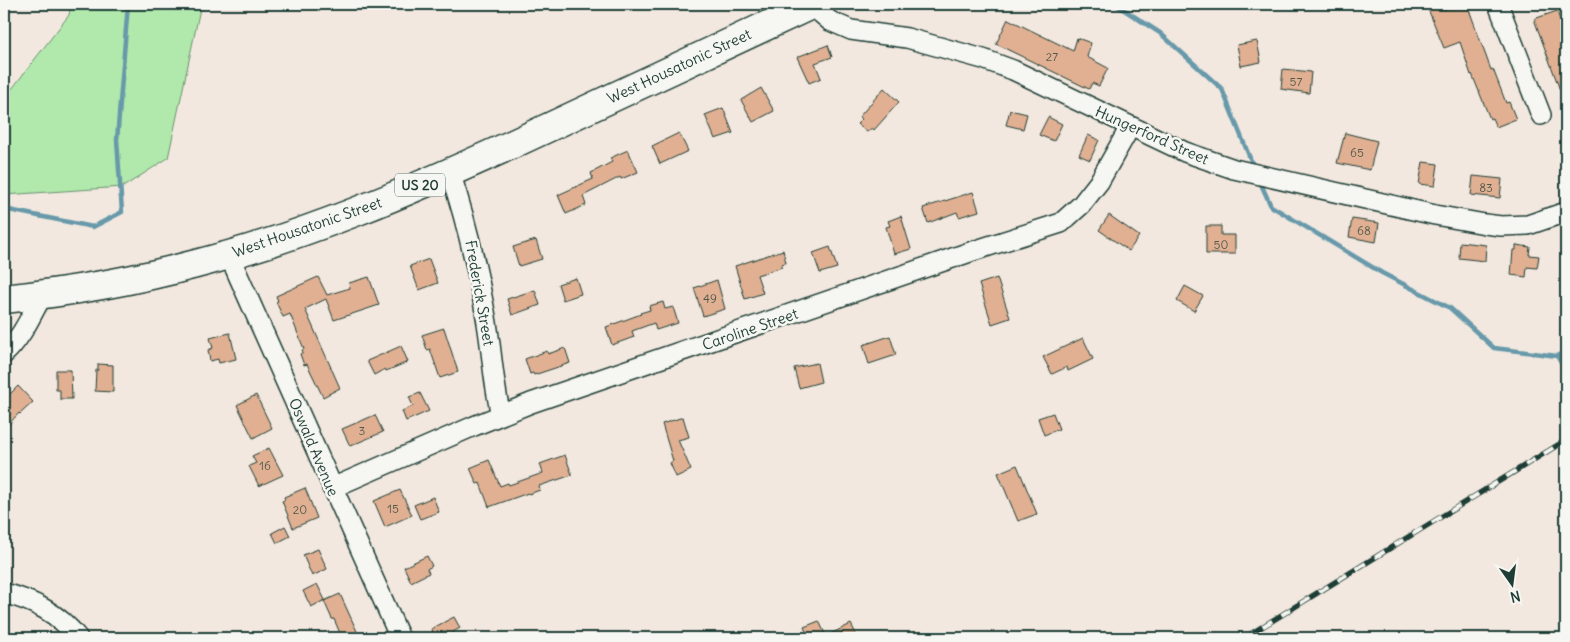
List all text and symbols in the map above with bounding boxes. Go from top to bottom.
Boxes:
street label: West Housatonic Street [604,24,754,108]
house number: 27 [1046,49,1058,64]
house number: 57 [1290,74,1303,89]
street label: Hungerford Street [1092,101,1212,169]
house number: 65 [1350,145,1364,160]
road number: US 20 [395,174,445,196]
house number: 83 [1479,180,1493,195]
street label: West Housatonic Street [230,193,384,261]
house number: 68 [1357,223,1371,238]
house number: 50 [1214,237,1229,252]
street label: Frederick Street [461,239,499,347]
house number: 49 [703,291,717,306]
street label: Caroline Street [700,304,800,354]
street label: Oswald Avenue [285,395,343,499]
house number: 3 [359,423,366,438]
house number: 16 [259,458,271,473]
house number: 15 [387,501,399,516]
house number: 20 [293,502,307,517]
north arrow [1488,560,1538,610]
text: N [1508,587,1522,607]

